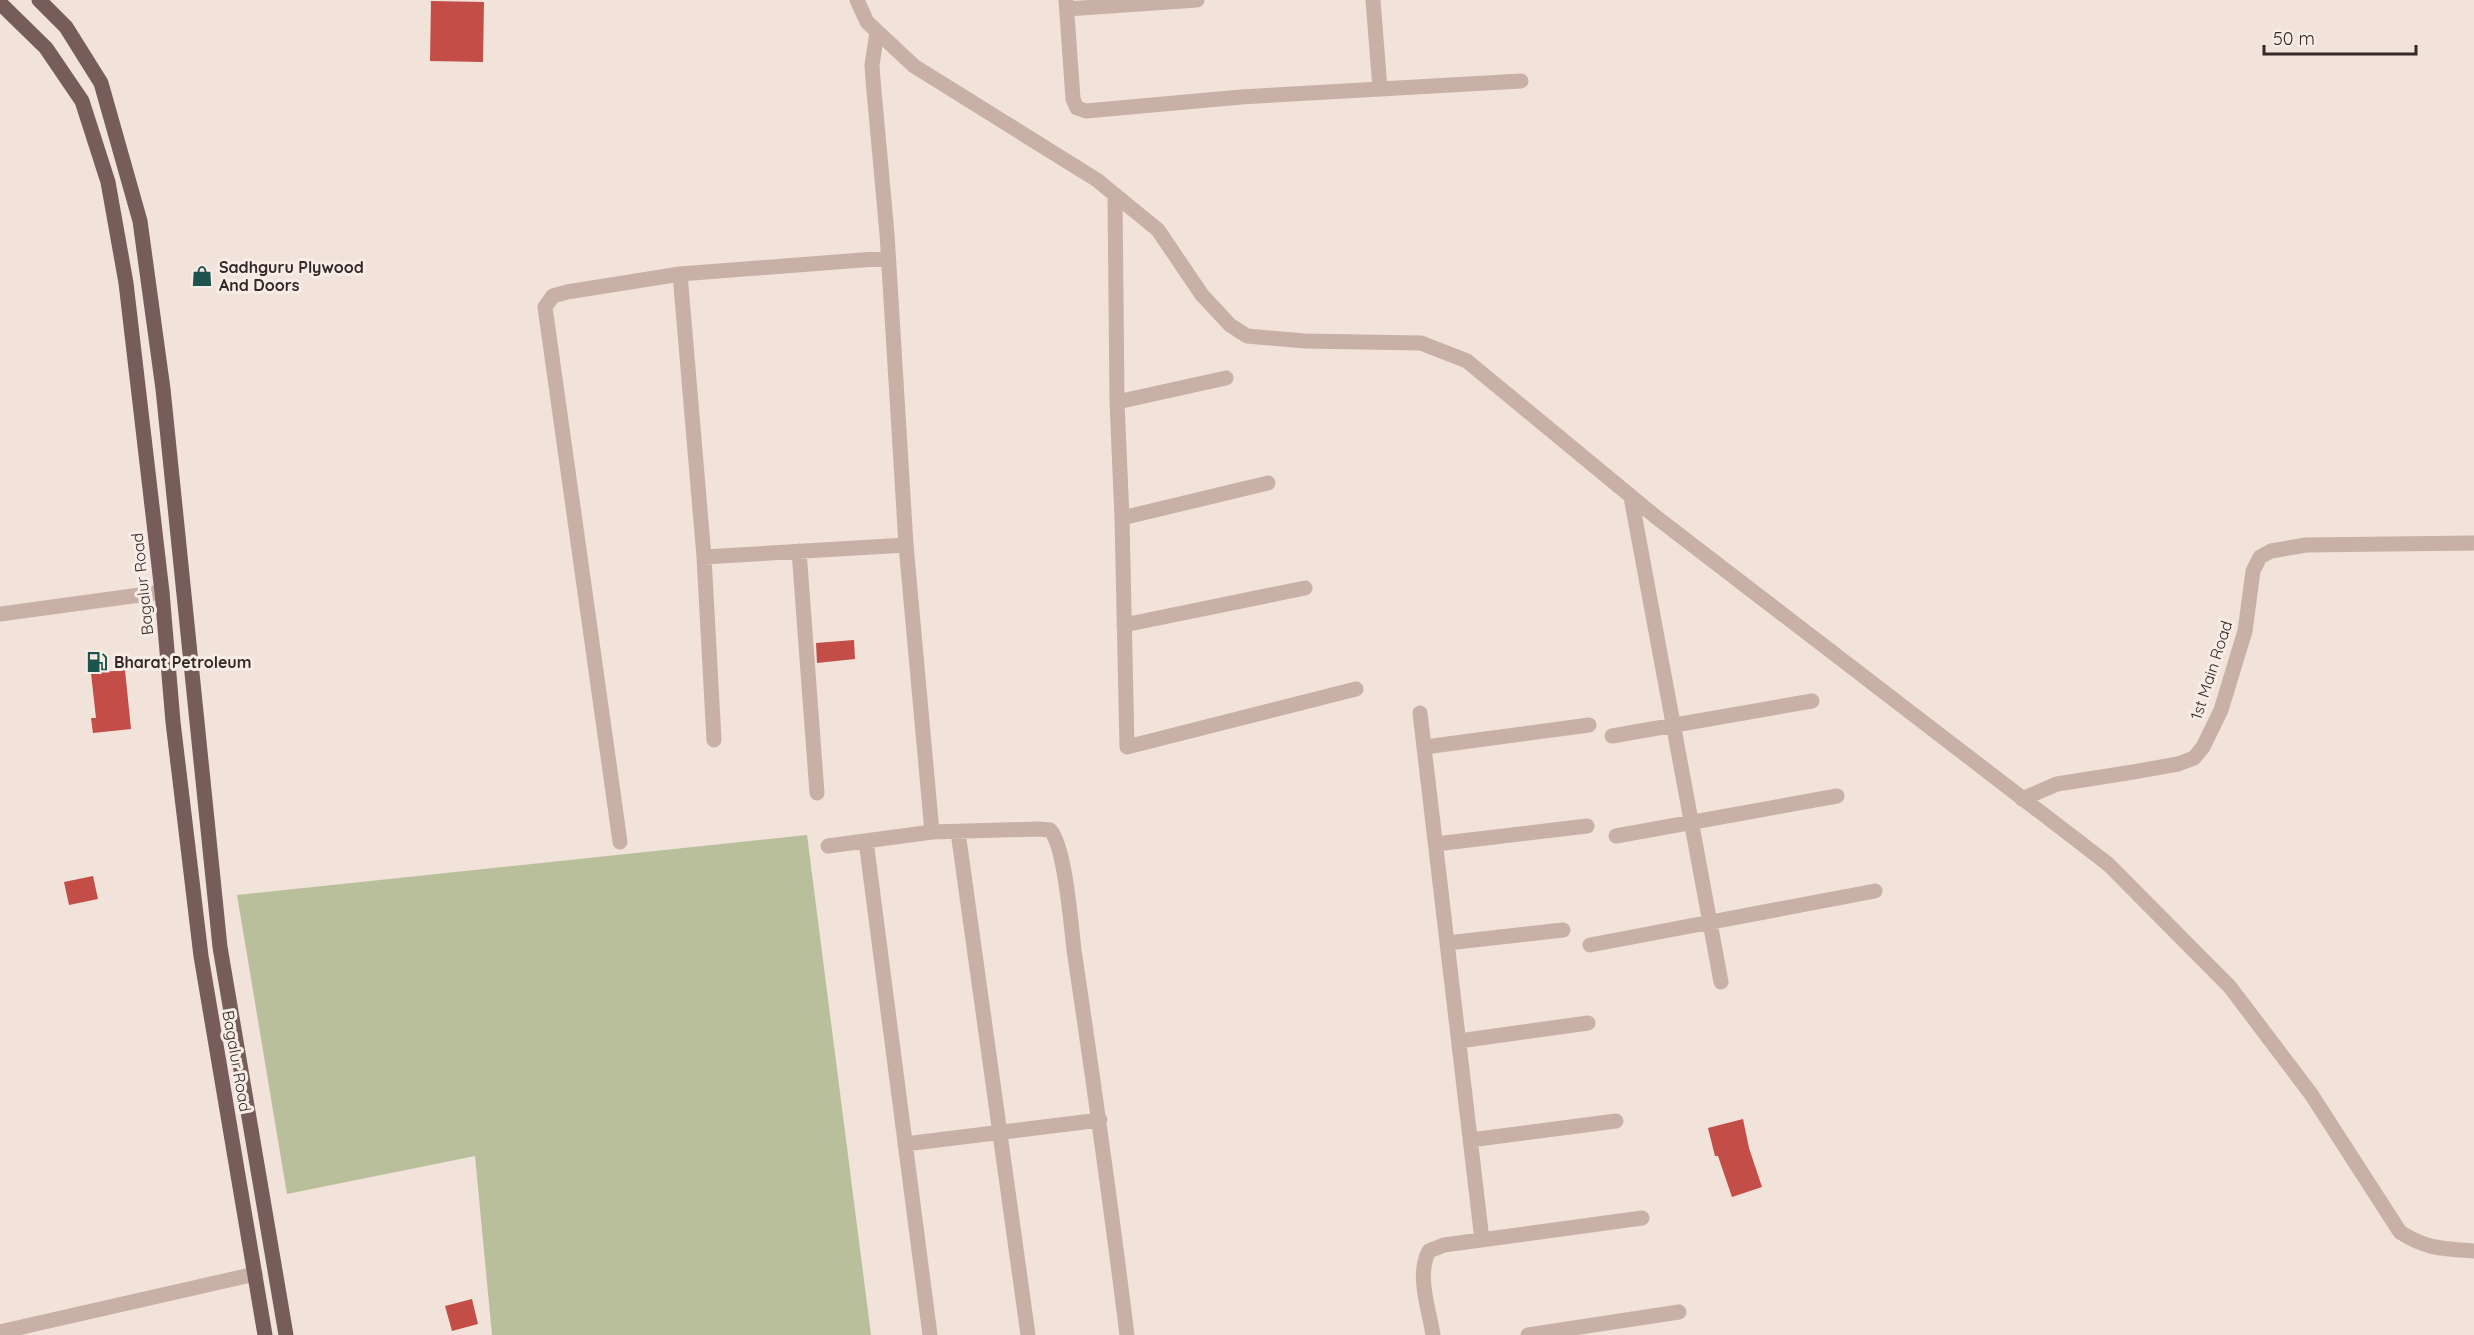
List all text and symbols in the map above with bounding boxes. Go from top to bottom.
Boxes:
scale bar [2264,18,2416,56]
text: 50 m [2273,27,2315,50]
place label: Sadhguru Plywood And Doors [219,257,364,295]
shop icon: Sadhguru Plywood And Doors [190,264,214,288]
street label: Bagalur Road [127,532,157,636]
street label: 1st Main Road [2186,618,2236,722]
fuel station icon: Bharat Petroleum [85,650,109,674]
place label: Bharat Petroleum [114,652,251,672]
street label: Bagalur Road [218,1009,256,1113]

